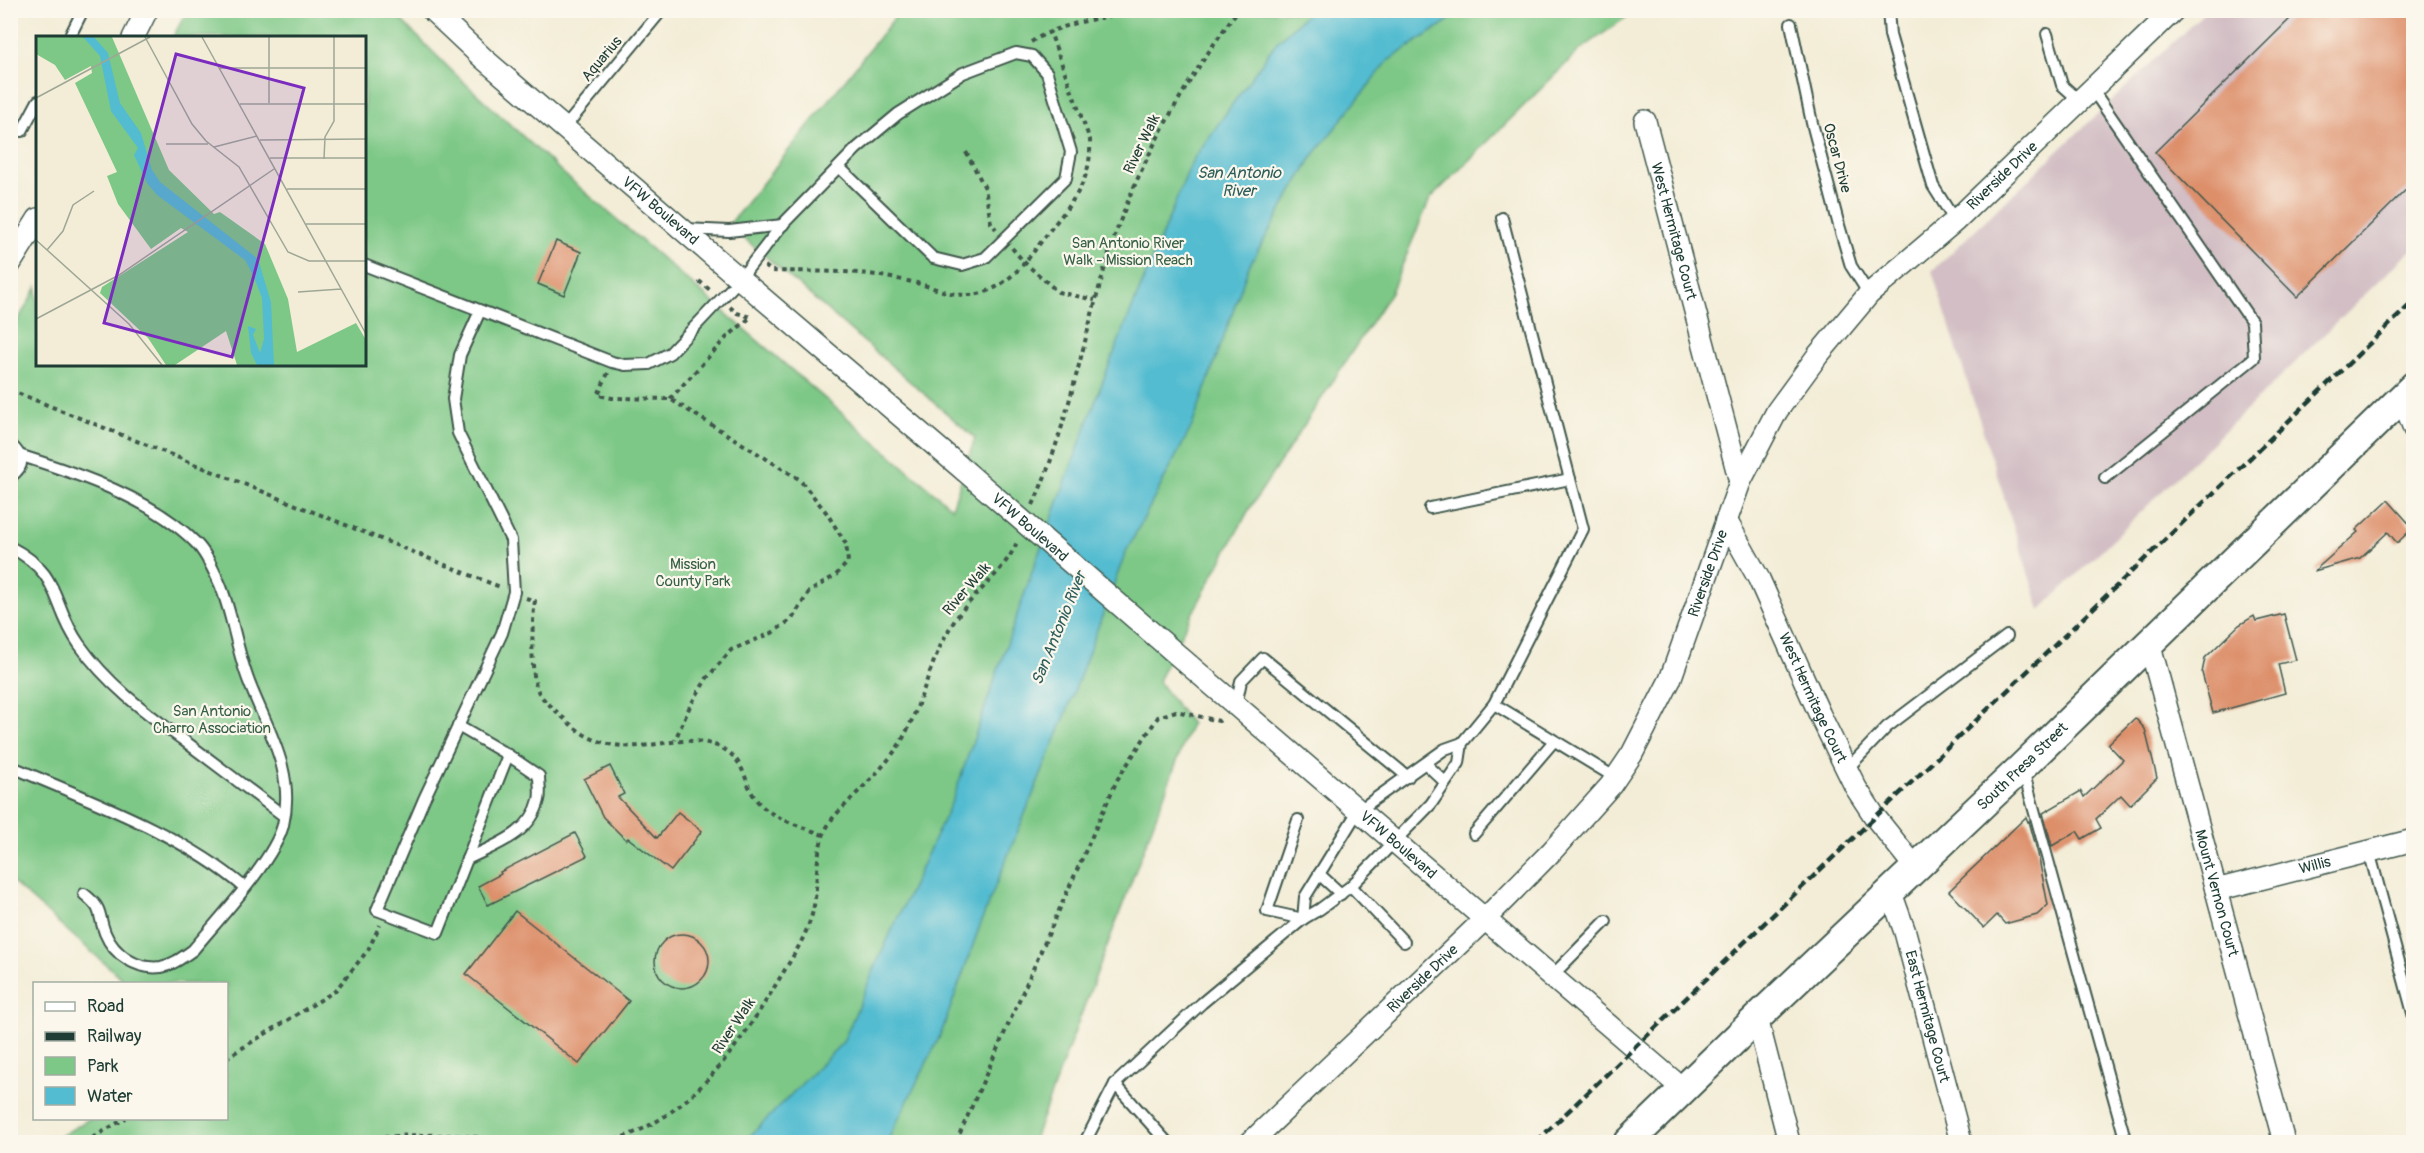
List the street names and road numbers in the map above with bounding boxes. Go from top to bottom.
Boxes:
street label: Aquarius [578,32,627,86]
street label: River Walk [1119,110,1165,177]
street label: Oscar Drive [1819,121,1856,196]
street label: Riverside Drive [1963,137,2042,214]
street label: West Hermitage Court [1647,160,1701,303]
street label: VFW Boulevard [618,172,703,249]
street label: VFW Boulevard [988,489,1072,566]
street label: Riverside Drive [1684,527,1732,619]
street label: River Walk [939,558,996,619]
street label: West Hermitage Court [1775,630,1852,767]
street label: South Presa Street [1973,718,2072,814]
street label: VFW Boulevard [1356,807,1441,883]
street label: Mount Vernon Court [2191,827,2243,959]
street label: Willis [2297,852,2333,878]
street label: Riverside Drive [1383,940,1463,1017]
street label: East Hermitage Court [1901,948,1954,1086]
street label: River Walk [708,993,760,1058]

